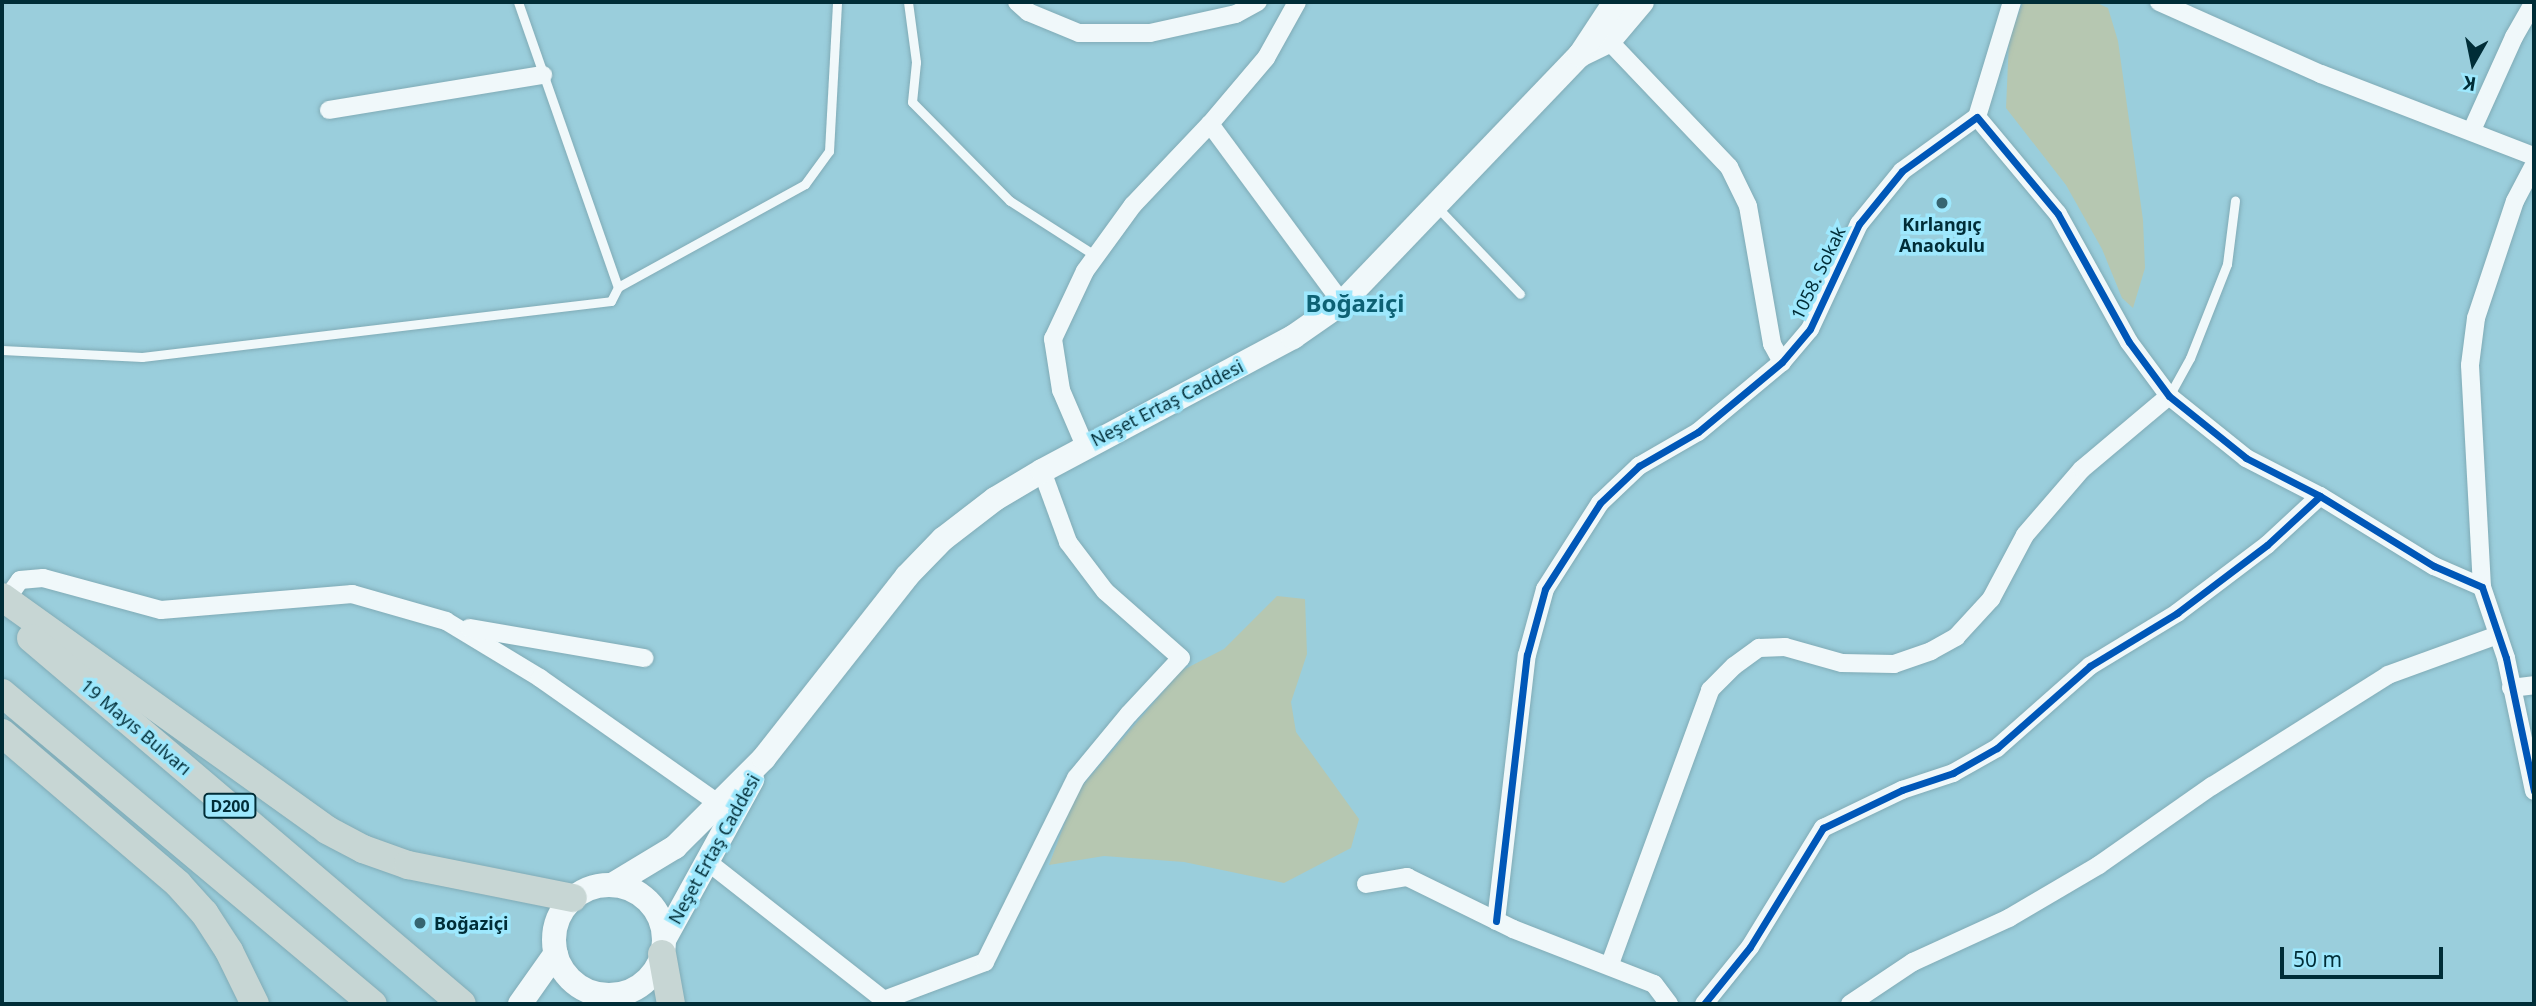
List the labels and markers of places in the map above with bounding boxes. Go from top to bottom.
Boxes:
marker: Kırlangıç Anaokulu [1934,195,1950,211]
place label: Kırlangıç Anaokulu [1899,214,1985,256]
place label: Boğaziçi [434,912,508,934]
marker: Boğaziçi [412,915,428,931]

